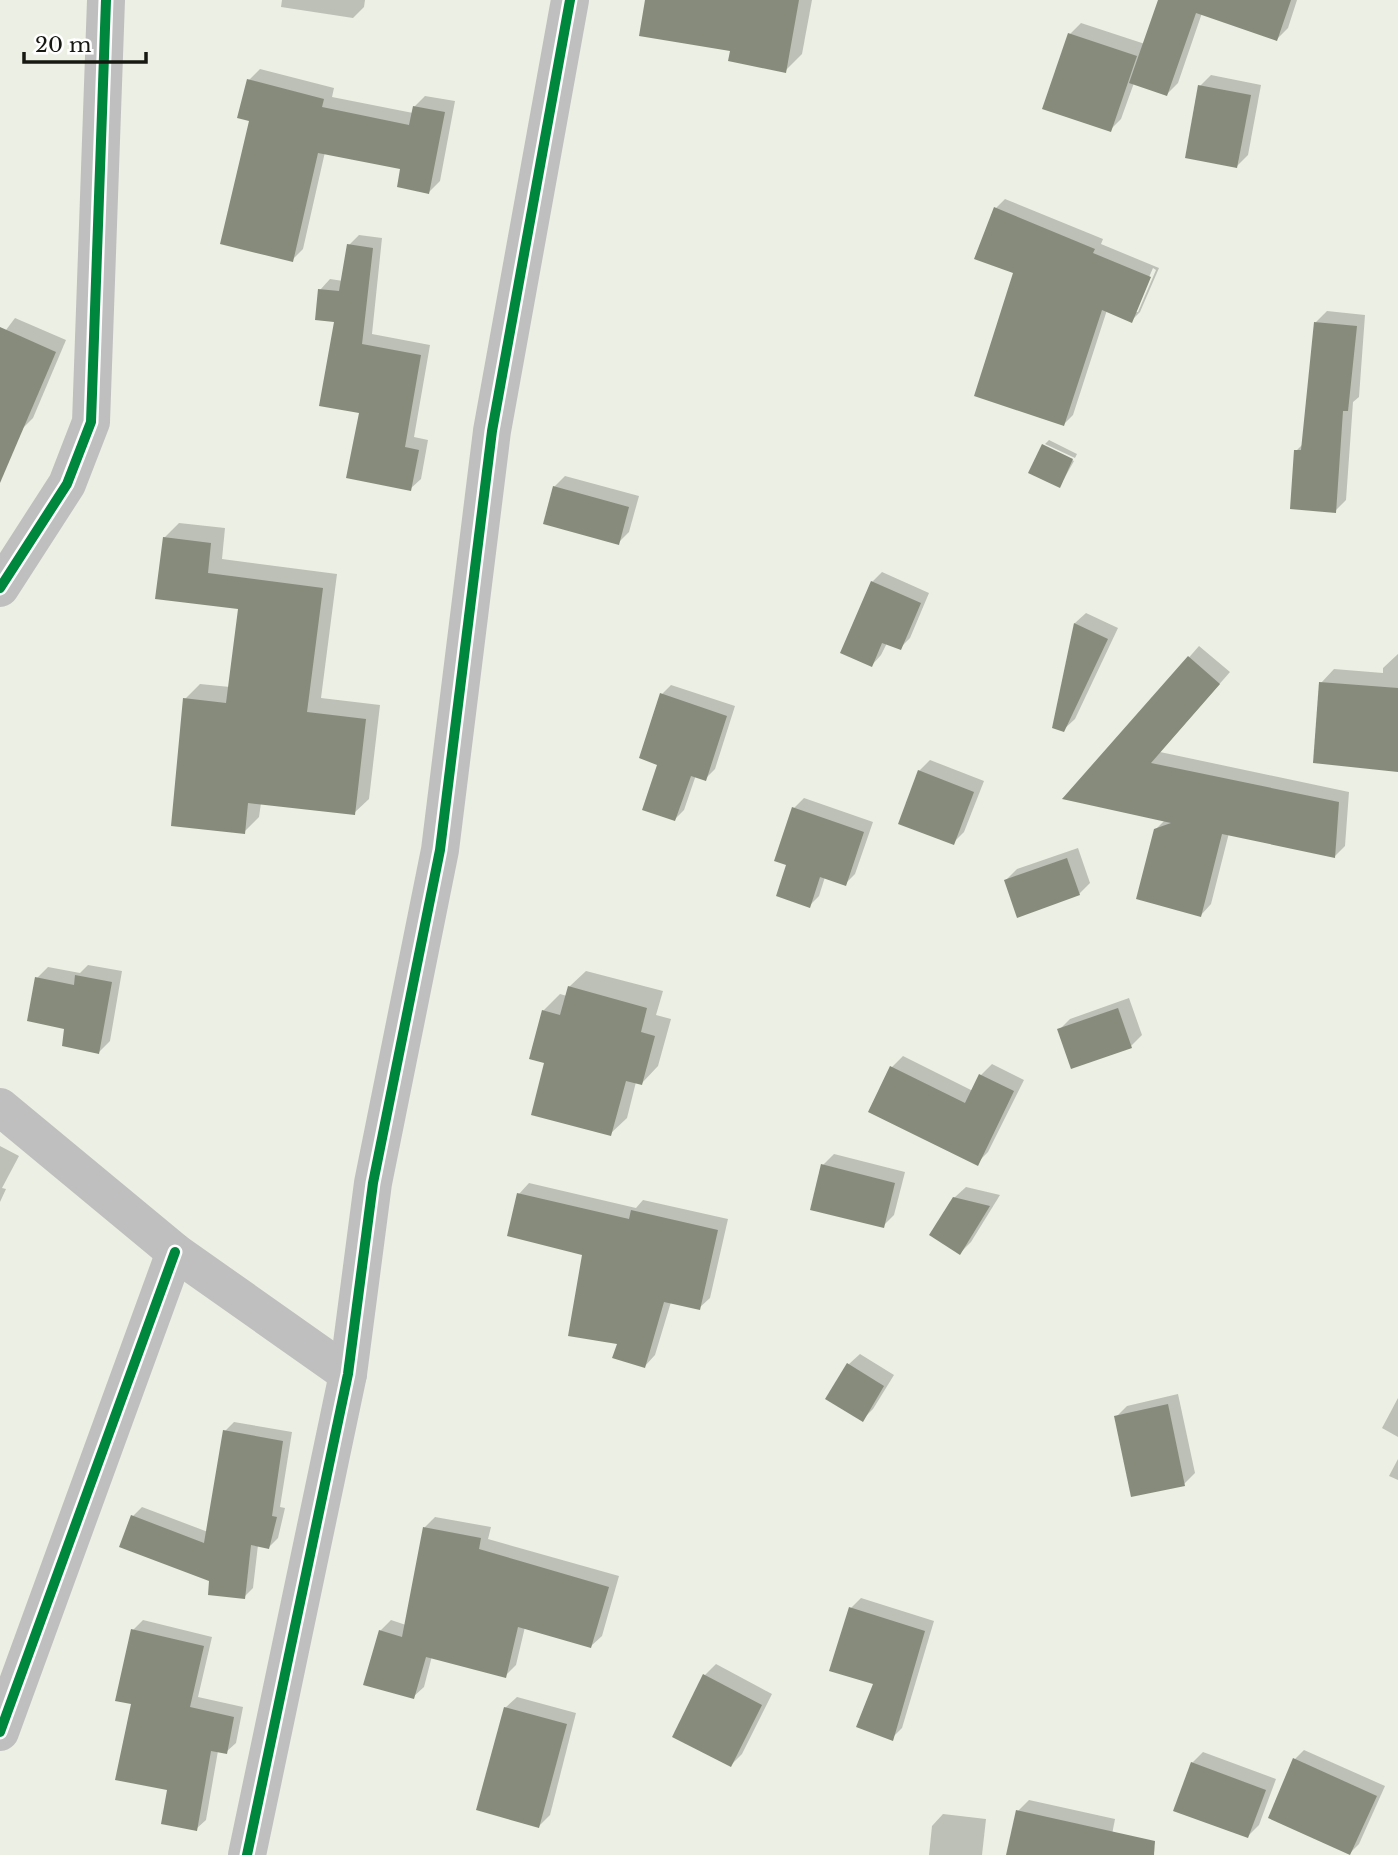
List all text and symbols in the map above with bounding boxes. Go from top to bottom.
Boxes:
scale bar [24,21,147,65]
text: 20 m [35,32,92,58]

